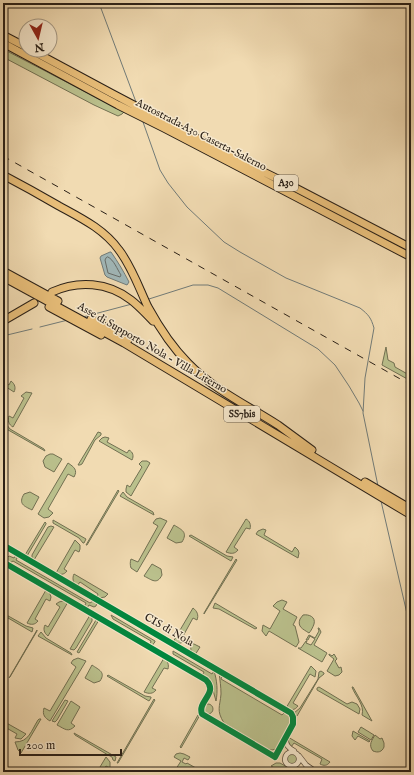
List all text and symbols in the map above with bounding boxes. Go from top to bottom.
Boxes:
north arrow [18,18,58,58]
text: N [33,39,46,55]
street label: Autostrada A30 Caserta-Salerno [132,95,269,174]
road number: A30 [274,175,298,191]
street label: Asse di Supporto Nola - Villa Literno [74,299,229,397]
road number: SS7bis [224,406,260,422]
street label: CIS di Nola [142,610,196,650]
scale bar [20,731,121,757]
text: 200 m [26,738,55,753]

